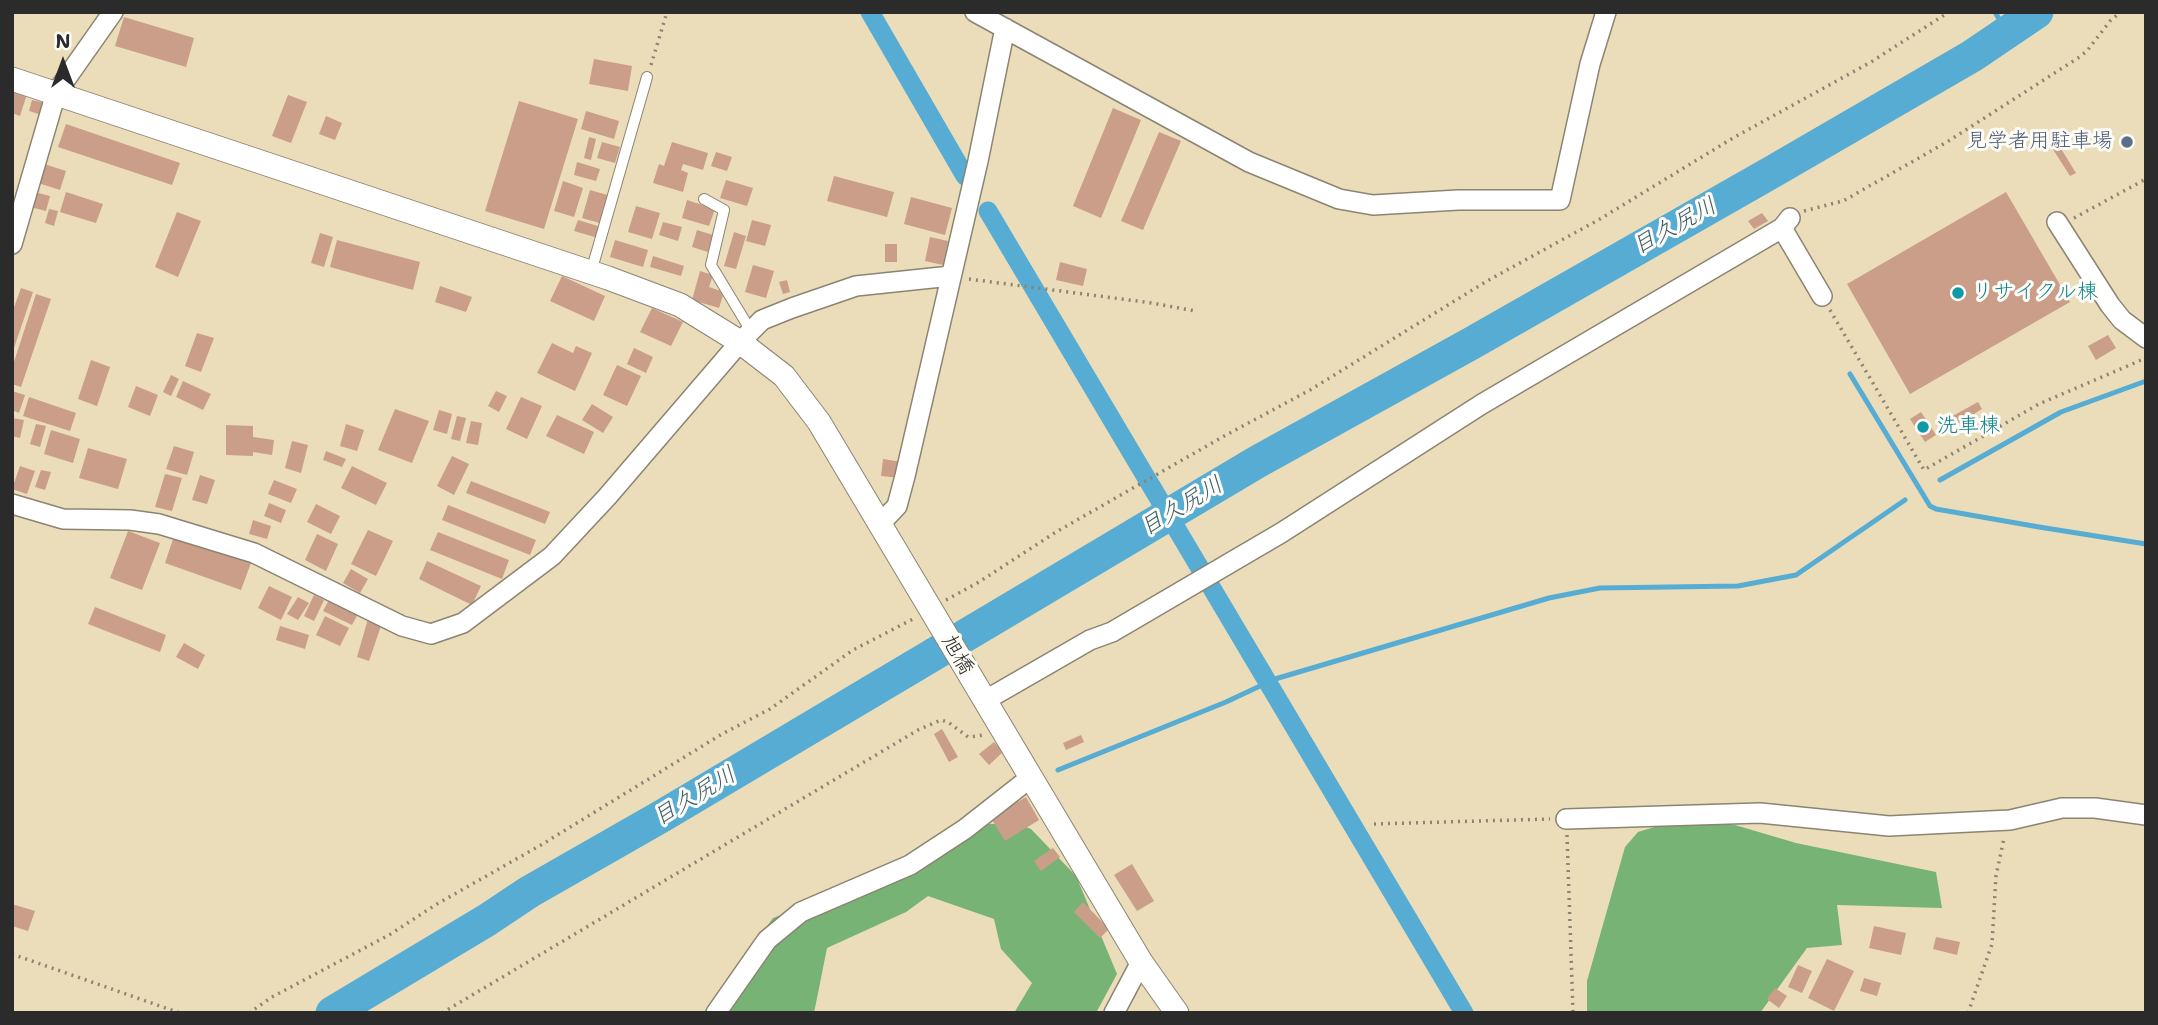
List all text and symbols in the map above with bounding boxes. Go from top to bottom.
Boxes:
north arrow [28,28,98,98]
text: N [55,29,71,54]
place label: 見学者用駐車場 [1966,129,2113,155]
marker: 見学者用駐車場 [2119,134,2135,150]
water label: 目久尻川 [1628,193,1722,261]
place label: リサイクル棟 [1972,280,2098,306]
marker: リサイクル棟 [1950,285,1966,301]
place label: 洗車棟 [1937,414,2000,440]
marker: 洗車棟 [1915,419,1931,435]
water label: 目久尻川 [1135,471,1229,543]
street label: 旭橋 [936,631,978,679]
water label: 目久尻川 [648,761,742,833]

